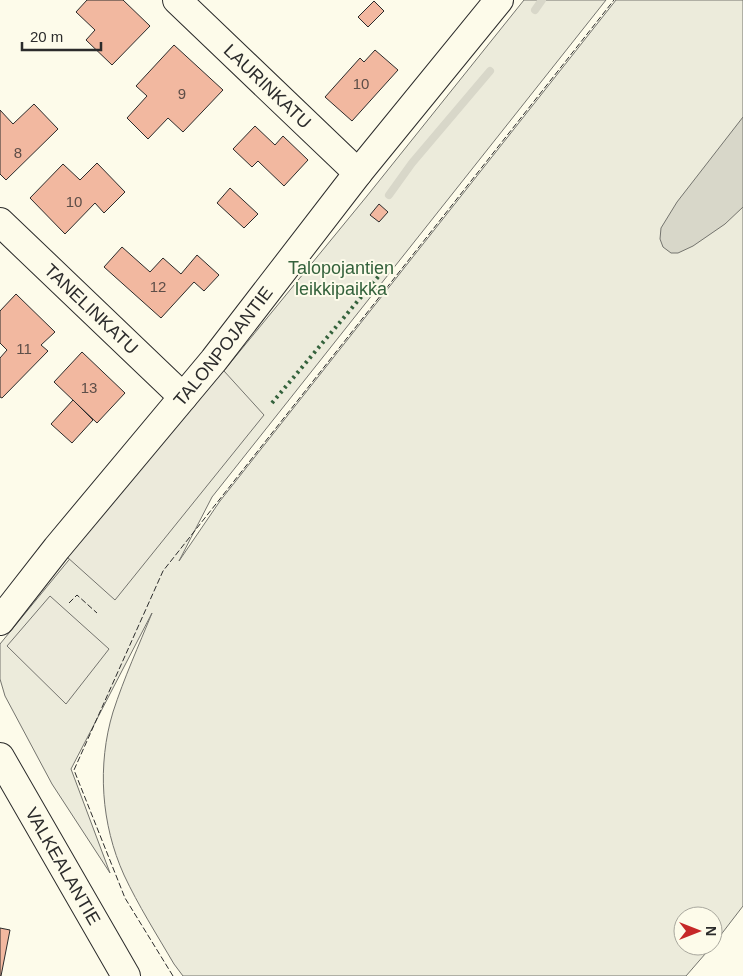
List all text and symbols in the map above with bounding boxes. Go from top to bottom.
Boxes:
scale bar [22,20,101,52]
text: 20 m [30,28,63,45]
street label: LAURINKATU [220,40,315,133]
house number: 10 [353,75,369,92]
house number: 9 [178,85,186,102]
house number: 8 [14,144,22,161]
house number: 10 [66,193,82,210]
park label: Talopojantien leikkipaikka [288,258,394,299]
street label: TANELINKATU [40,260,142,358]
house number: 12 [150,278,166,295]
street label: TALONPOJANTIE [170,283,277,410]
house number: 11 [16,340,32,357]
house number: 13 [81,379,97,396]
street label: VALKEALANTIE [21,804,104,928]
north arrow [673,906,723,956]
text: N [703,926,719,936]

